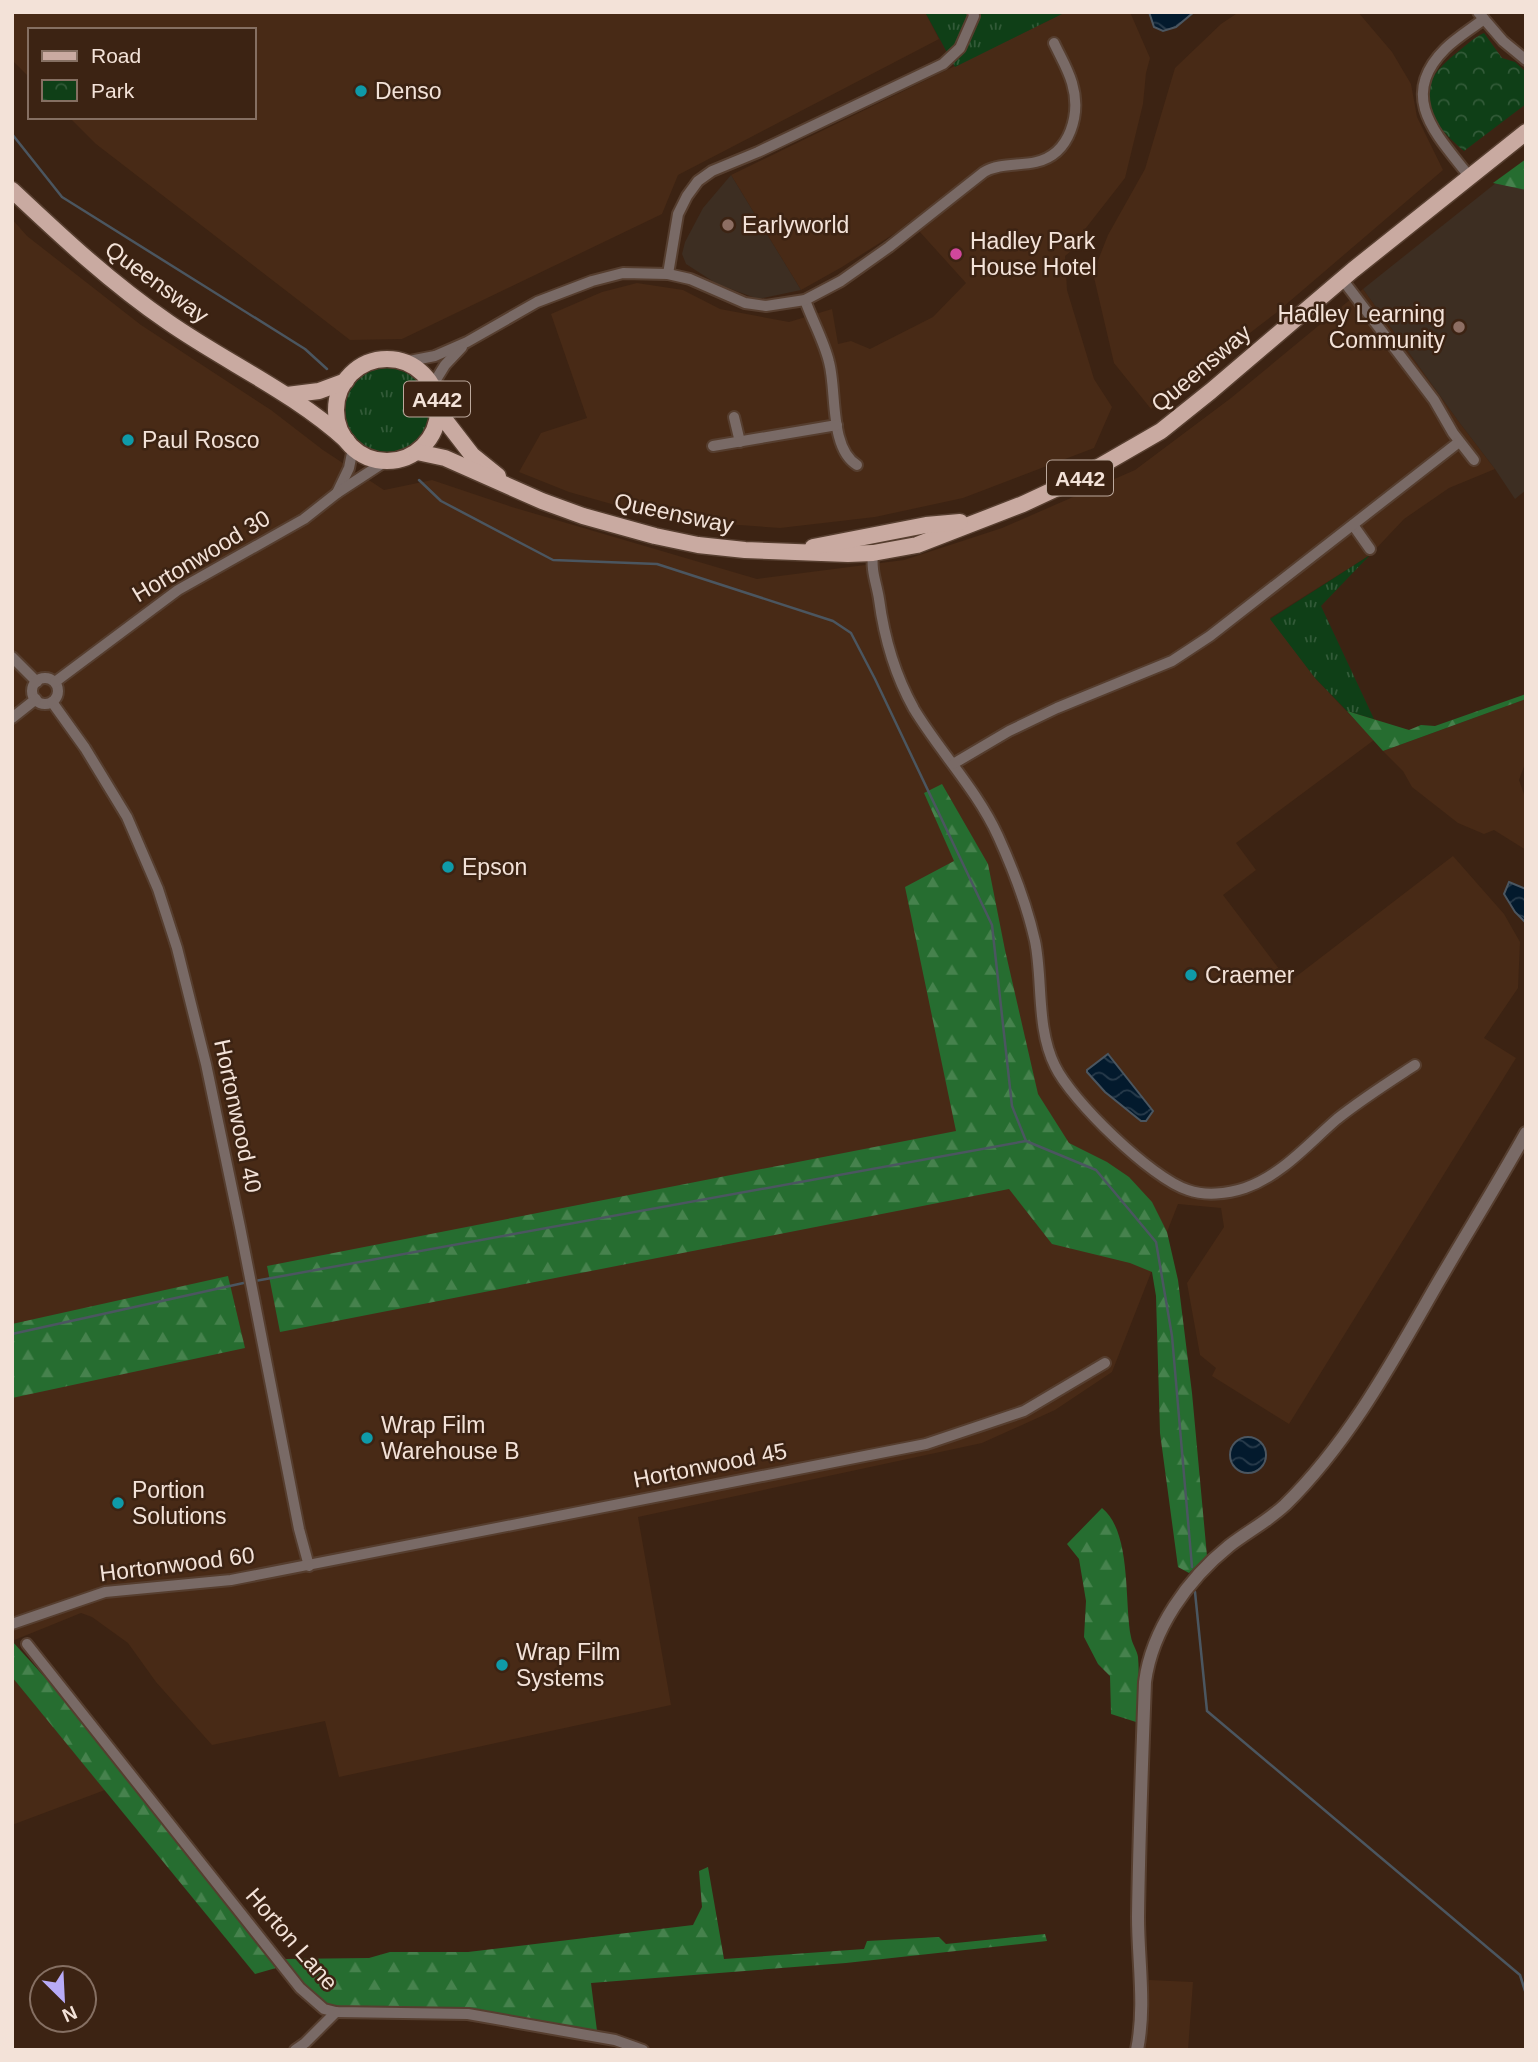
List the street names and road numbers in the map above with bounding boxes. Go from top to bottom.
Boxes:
street label: Queensway [100,236,214,329]
street label: Queensway [1146,319,1256,417]
road number: A442 [404,382,470,416]
road number: A442 [1047,461,1113,496]
street label: Queensway [612,488,737,538]
street label: Hortonwood 30 [127,505,275,607]
street label: Hortonwood 40 [209,1037,267,1195]
street label: Hortonwood 45 [631,1437,789,1493]
street label: Hortonwood 60 [98,1542,256,1586]
street label: Horton Lane [241,1883,343,1995]

